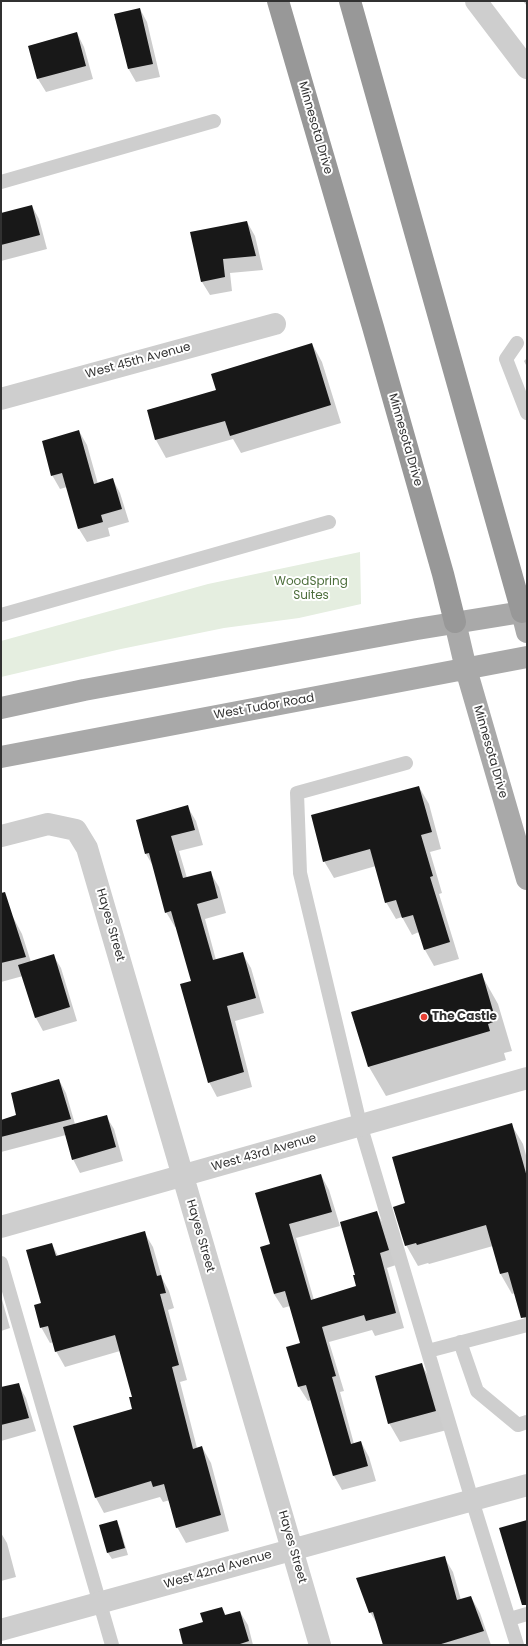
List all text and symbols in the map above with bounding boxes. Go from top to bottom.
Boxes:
street label: Minnesota Drive [295,80,335,176]
street label: West 45th Avenue [84,340,192,382]
street label: Minnesota Drive [385,392,425,488]
park label: WoodSpring Suites [274,575,348,603]
street label: West Tudor Road [213,691,315,723]
street label: Minnesota Drive [470,704,510,800]
street label: Hayes Street [93,887,127,963]
place label: The Castle [432,1010,497,1024]
marker: The Castle [419,1012,429,1022]
street label: West 43rd Avenue [210,1131,318,1175]
street label: Hayes Street [183,1198,217,1274]
street label: Hayes Street [275,1509,309,1585]
street label: West 42nd Avenue [162,1548,274,1592]

